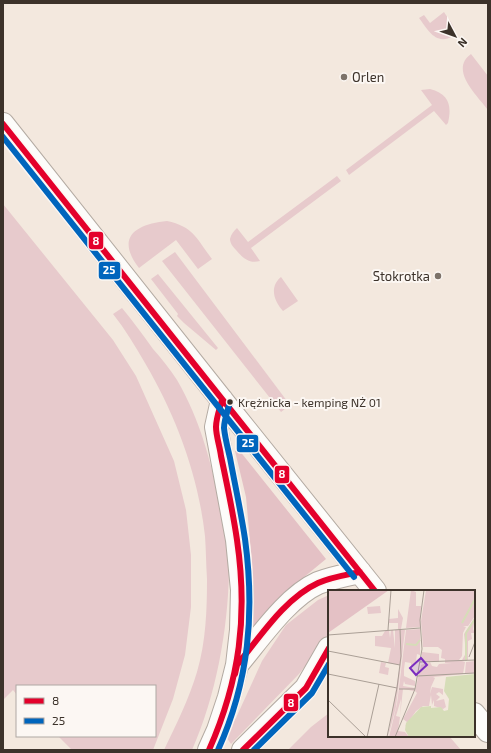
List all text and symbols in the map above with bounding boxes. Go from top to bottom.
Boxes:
north arrow [435,16,475,56]
text: N [455,36,470,50]
place label: Orlen [352,69,384,85]
marker: Orlen [339,72,349,82]
line badge: 8 [88,231,104,250]
text: 8 [93,234,100,247]
line badge: 25 [98,261,121,280]
text: 25 [103,263,115,276]
place label: Stokrotka [373,268,430,284]
marker: Stokrotka [433,271,443,281]
place label: Krężnicka - kemping NŻ 01 [238,395,381,409]
marker: Krężnicka - kemping NŻ 01 [225,397,235,407]
line badge: 25 [236,434,259,453]
text: 25 [242,436,254,449]
line badge: 8 [274,465,290,484]
text: 8 [279,467,286,480]
inset map [328,590,475,737]
legend [16,685,156,737]
text: 8 [52,693,59,707]
line badge: 8 [283,693,299,712]
text: 8 [288,696,295,709]
text: 25 [52,713,65,727]

